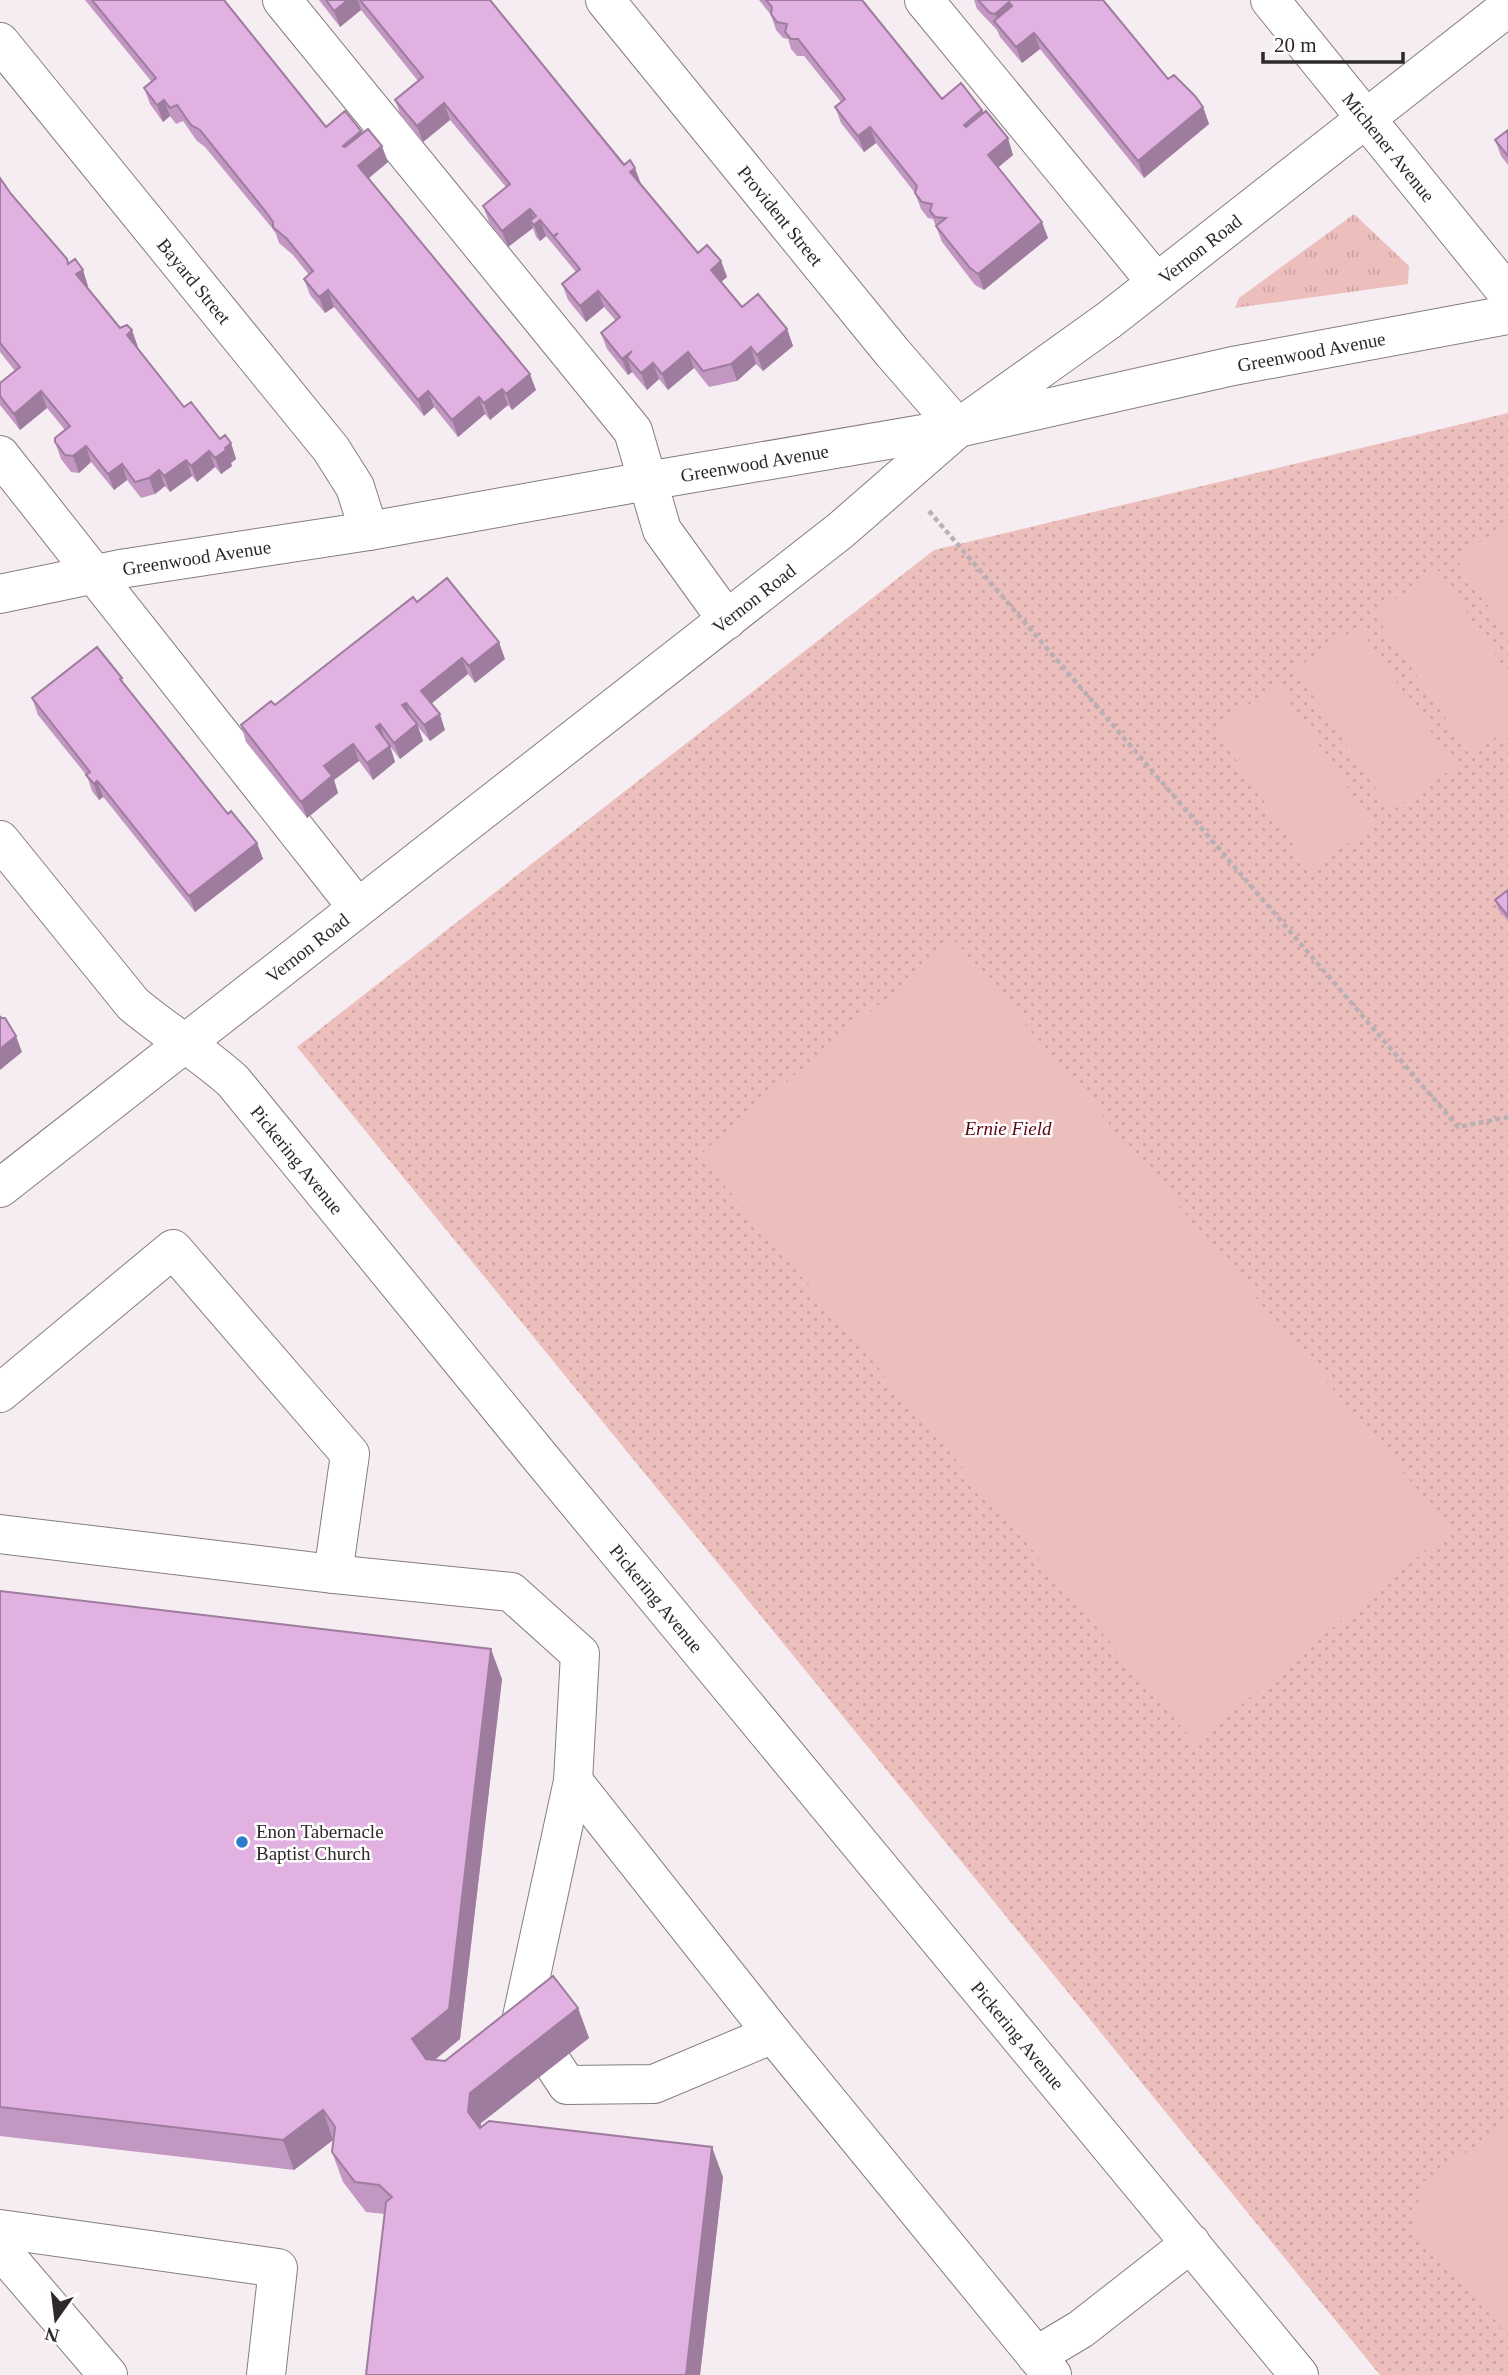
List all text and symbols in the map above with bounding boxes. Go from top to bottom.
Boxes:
scale bar [1263,21,1403,65]
text: 20 m [1274,33,1317,57]
street label: Michener Avenue [1339,88,1439,206]
street label: Provident Street [734,161,828,270]
street label: Vernon Road [1154,209,1246,288]
street label: Bayard Street [153,234,236,328]
street label: Greenwood Avenue [1236,327,1387,375]
street label: Greenwood Avenue [679,440,830,486]
street label: Greenwood Avenue [121,536,272,579]
street label: Vernon Road [708,559,800,637]
street label: Vernon Road [261,908,353,987]
street label: Pickering Avenue [247,1101,348,1218]
park label: Ernie Field [963,1118,1052,1139]
street label: Pickering Avenue [606,1540,708,1657]
place label: Enon Tabernacle Baptist Church [256,1821,384,1864]
marker: Enon Tabernacle Baptist Church [234,1834,250,1850]
street label: Pickering Avenue [967,1977,1069,2094]
north arrow [21,2284,91,2354]
text: N [43,2323,61,2347]

